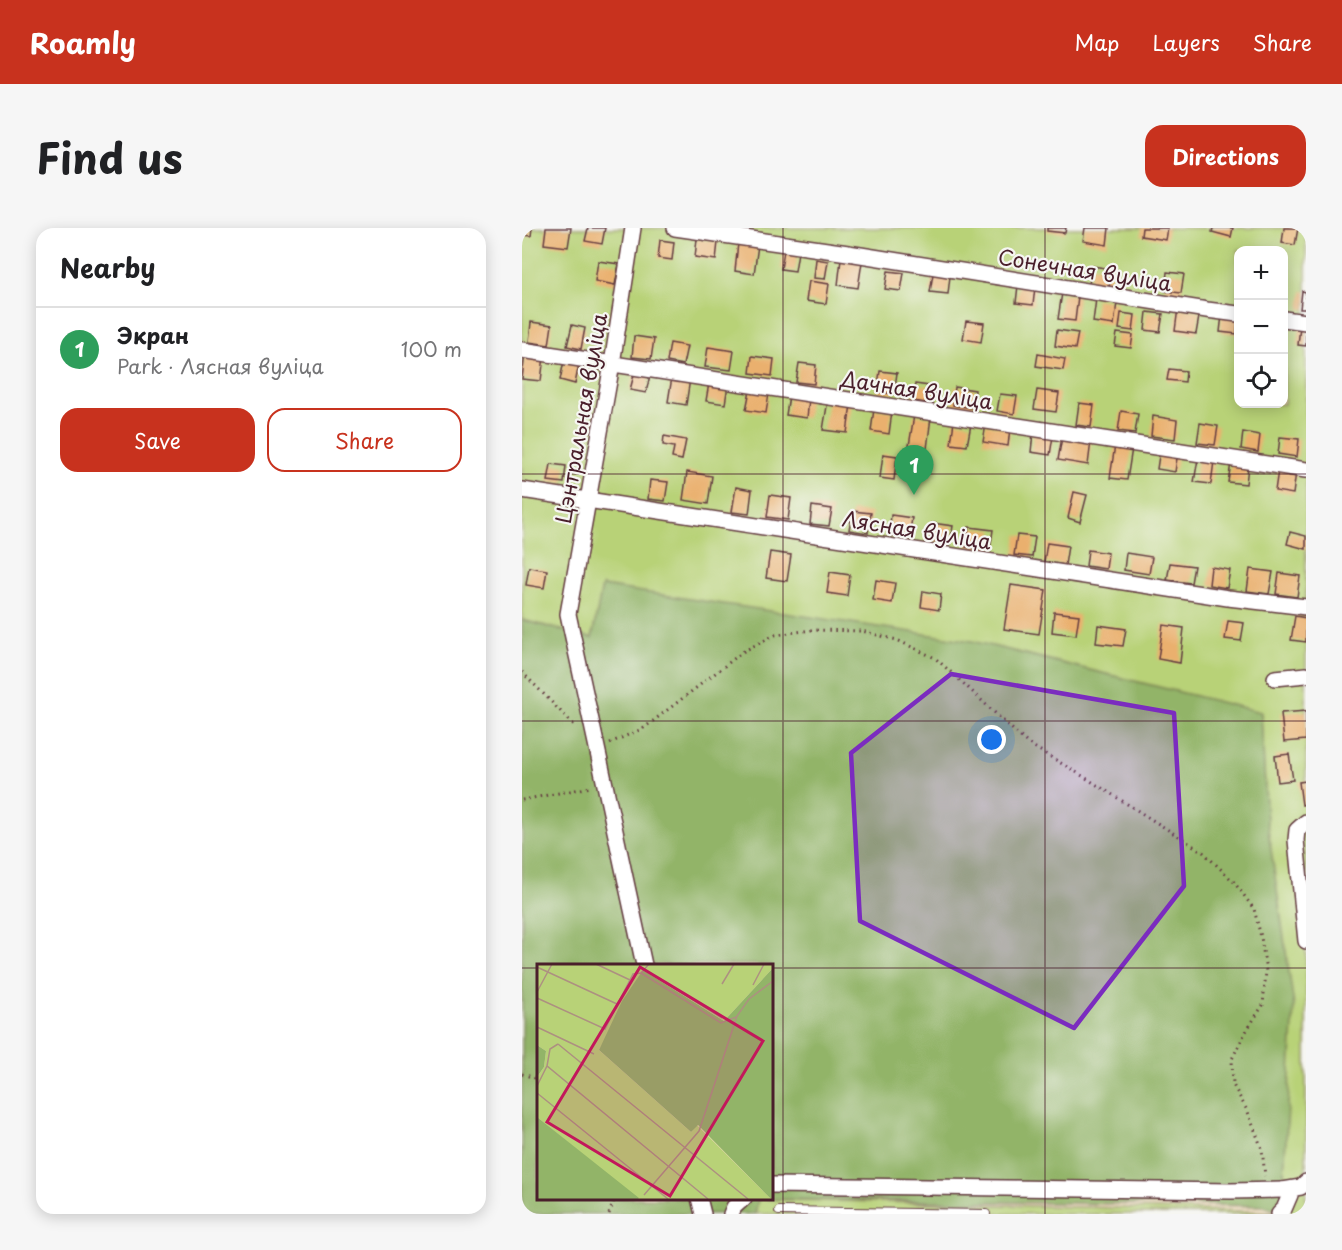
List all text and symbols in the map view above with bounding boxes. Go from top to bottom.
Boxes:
text: Roamly [30,21,136,64]
text: Map [1075,26,1119,58]
text: Layers [1152,26,1220,58]
text: Share [1253,26,1312,58]
text: Find us [36,125,183,188]
button: Directions [1145,125,1306,187]
street label: Сонечная вуліца [996,239,1174,299]
map controls [1234,246,1288,408]
button: + [1234,246,1288,300]
text: Nearby [60,248,155,287]
button: − [1234,300,1288,354]
street label: Цэнтральная вуліца [546,310,614,526]
text: Экран [117,318,189,351]
text: 1 [75,334,84,364]
text: 100 m [401,334,462,364]
text: Park · Лясная вуліца [117,351,324,381]
button: locate [1234,354,1288,408]
street label: Дачная вуліца [838,361,995,417]
button: Save [60,408,255,472]
button: Share [267,408,462,472]
pin: 1 [894,446,934,495]
street label: Лясная вуліца [840,501,994,557]
your location [977,725,1006,754]
inset map [537,964,772,1199]

